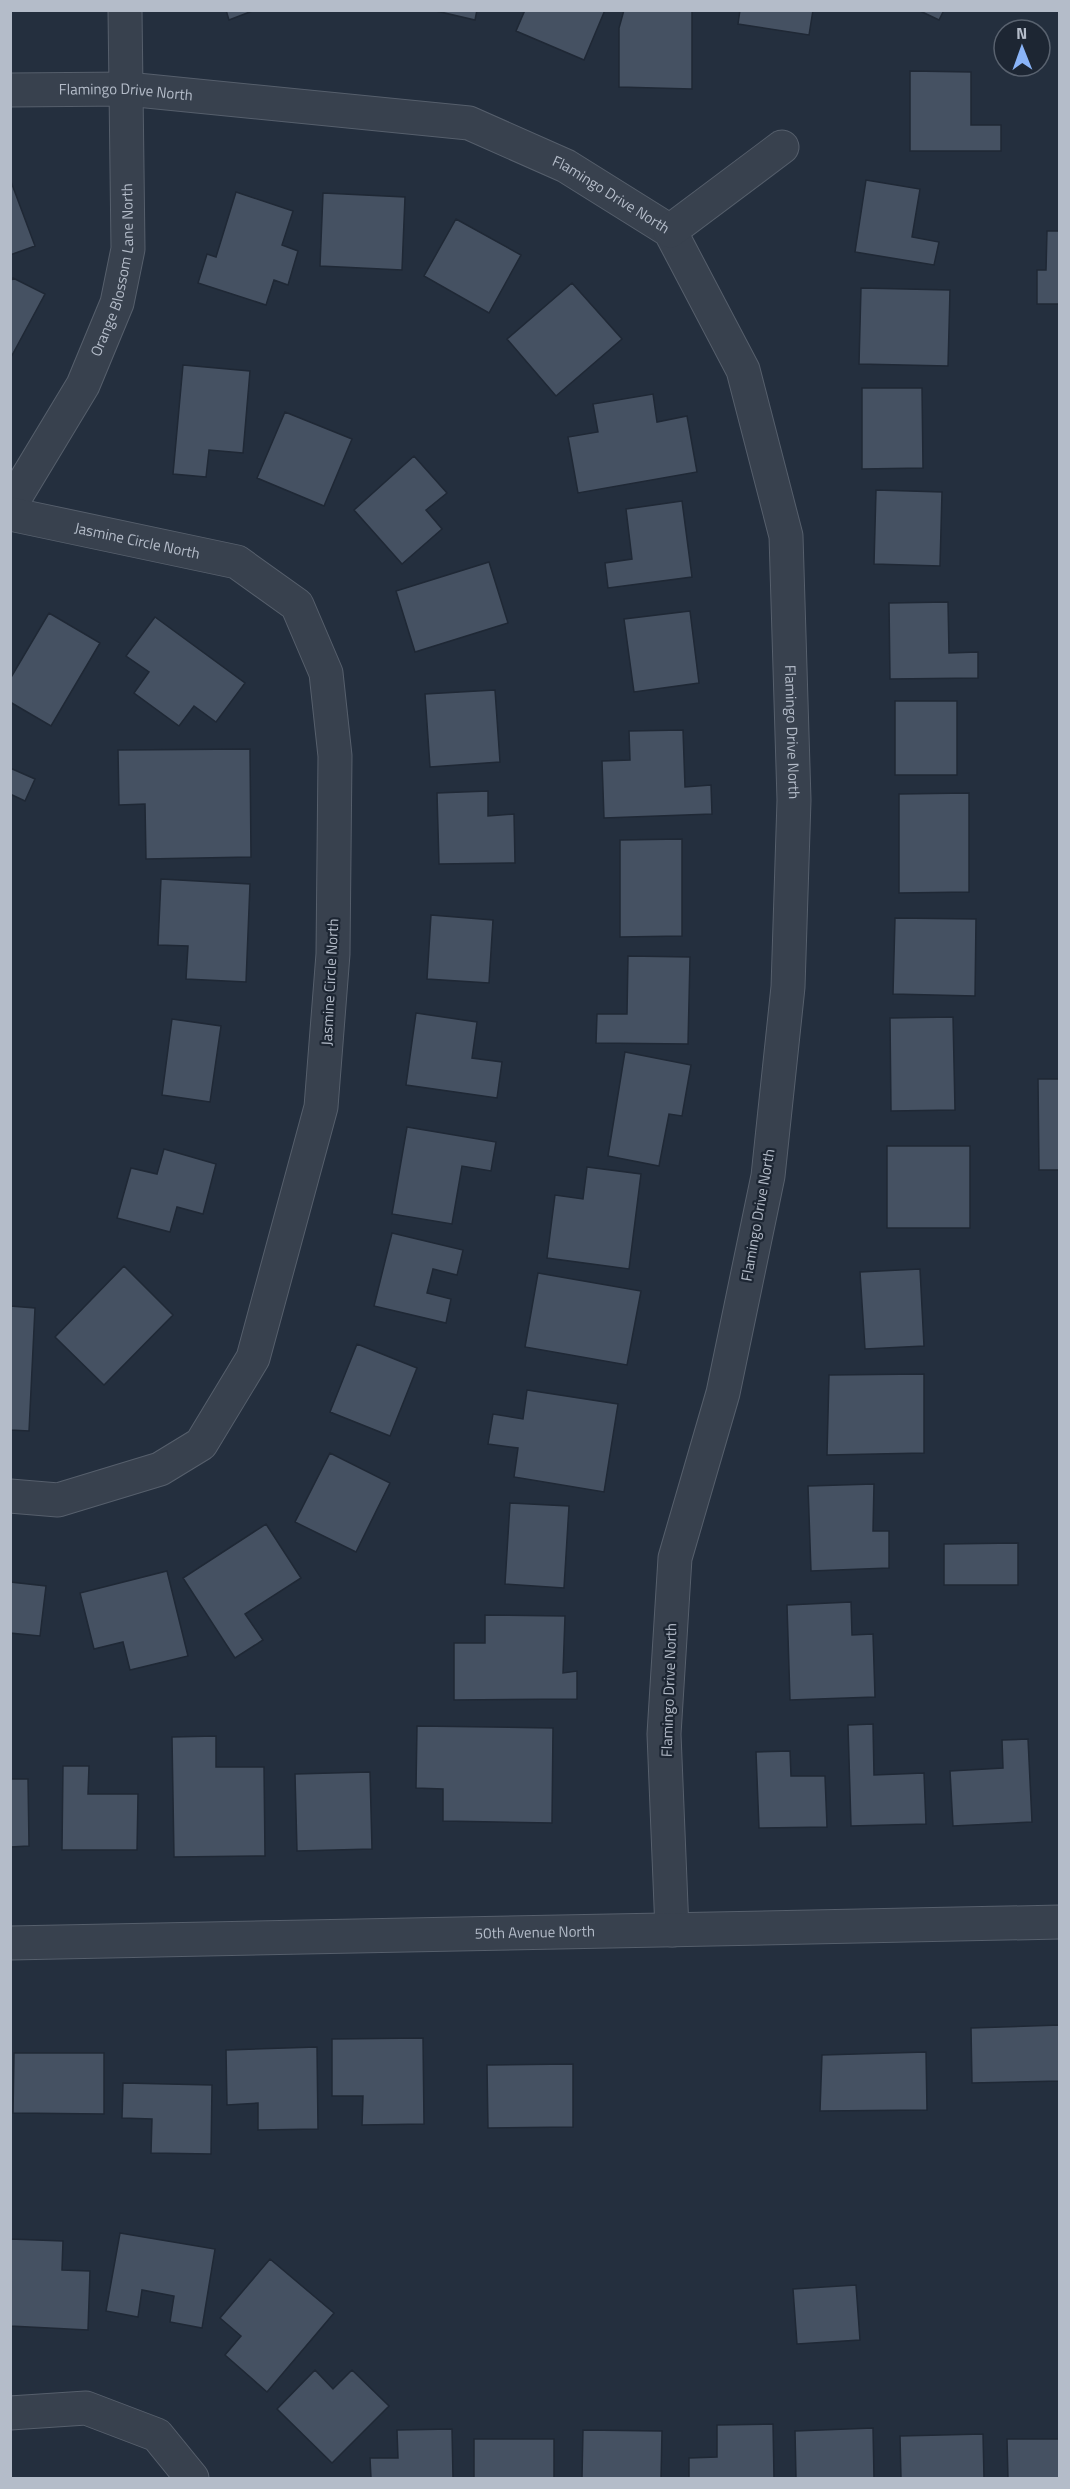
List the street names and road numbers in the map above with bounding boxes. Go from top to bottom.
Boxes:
street label: Flamingo Drive North [59,77,194,106]
street label: Flamingo Drive North [549,149,674,239]
street label: Orange Blossom Lane North [84,183,139,360]
street label: Jasmine Circle North [72,516,202,565]
street label: Flamingo Drive North [779,664,806,800]
street label: Jasmine Circle North [315,918,344,1046]
street label: Flamingo Drive North [735,1147,780,1283]
street label: Flamingo Drive North [655,1622,682,1757]
street label: 50th Avenue North [475,1919,595,1945]

